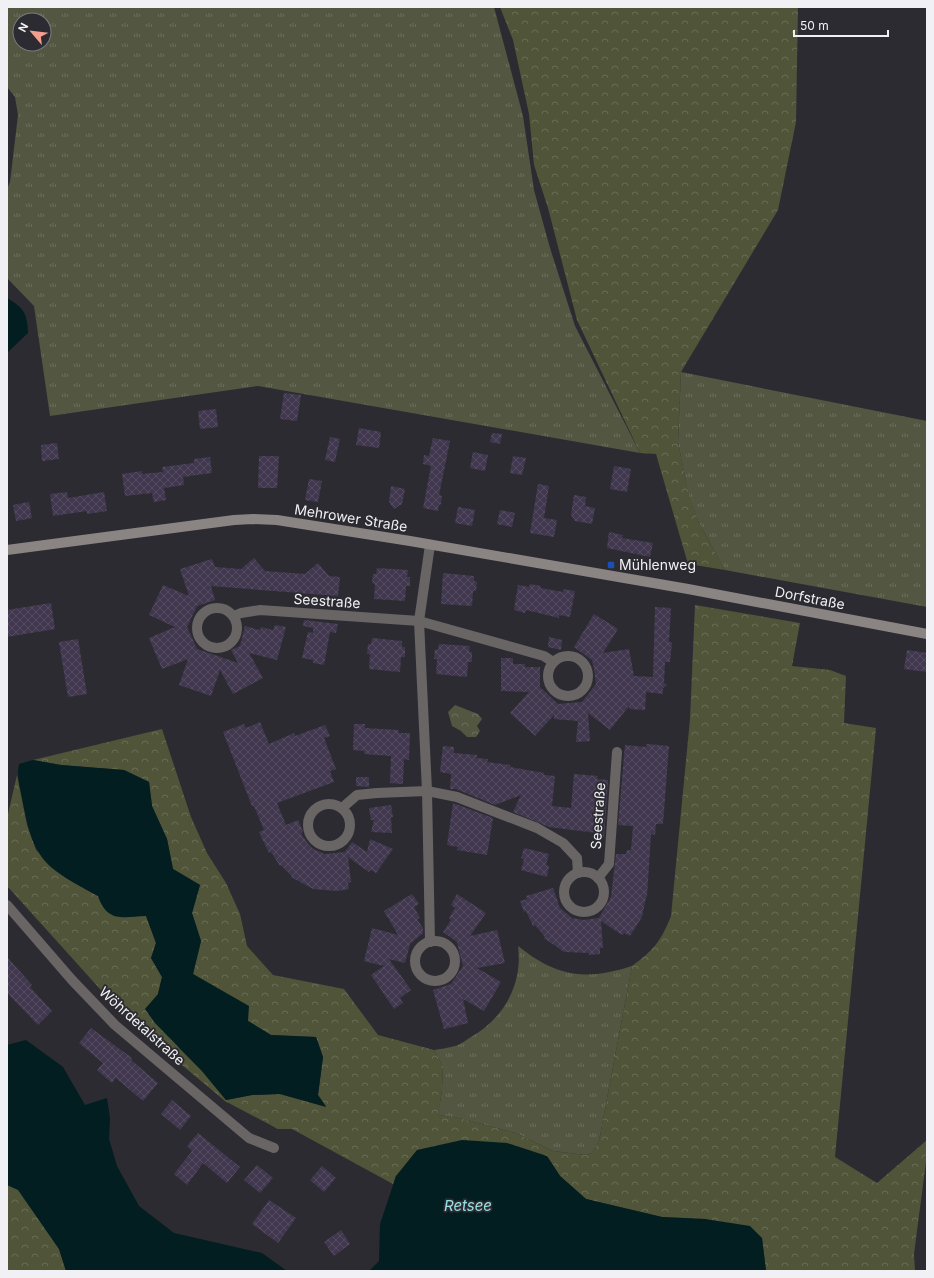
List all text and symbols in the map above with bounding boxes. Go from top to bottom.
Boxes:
north arrow [12,12,52,52]
scale bar [794,12,888,38]
text: 50 m [800,18,829,33]
text: N [15,20,31,34]
street label: Mehrower Straße [293,500,409,535]
place label: Mühlenweg [619,556,696,573]
marker: Mühlenweg [606,560,616,570]
street label: Dorfstraße [774,582,846,613]
street label: Seestraße [293,590,361,611]
street label: Seestraße [587,782,608,850]
street label: Wöhrdetalstraße [96,983,189,1069]
water label: Retsee [444,1196,492,1215]

